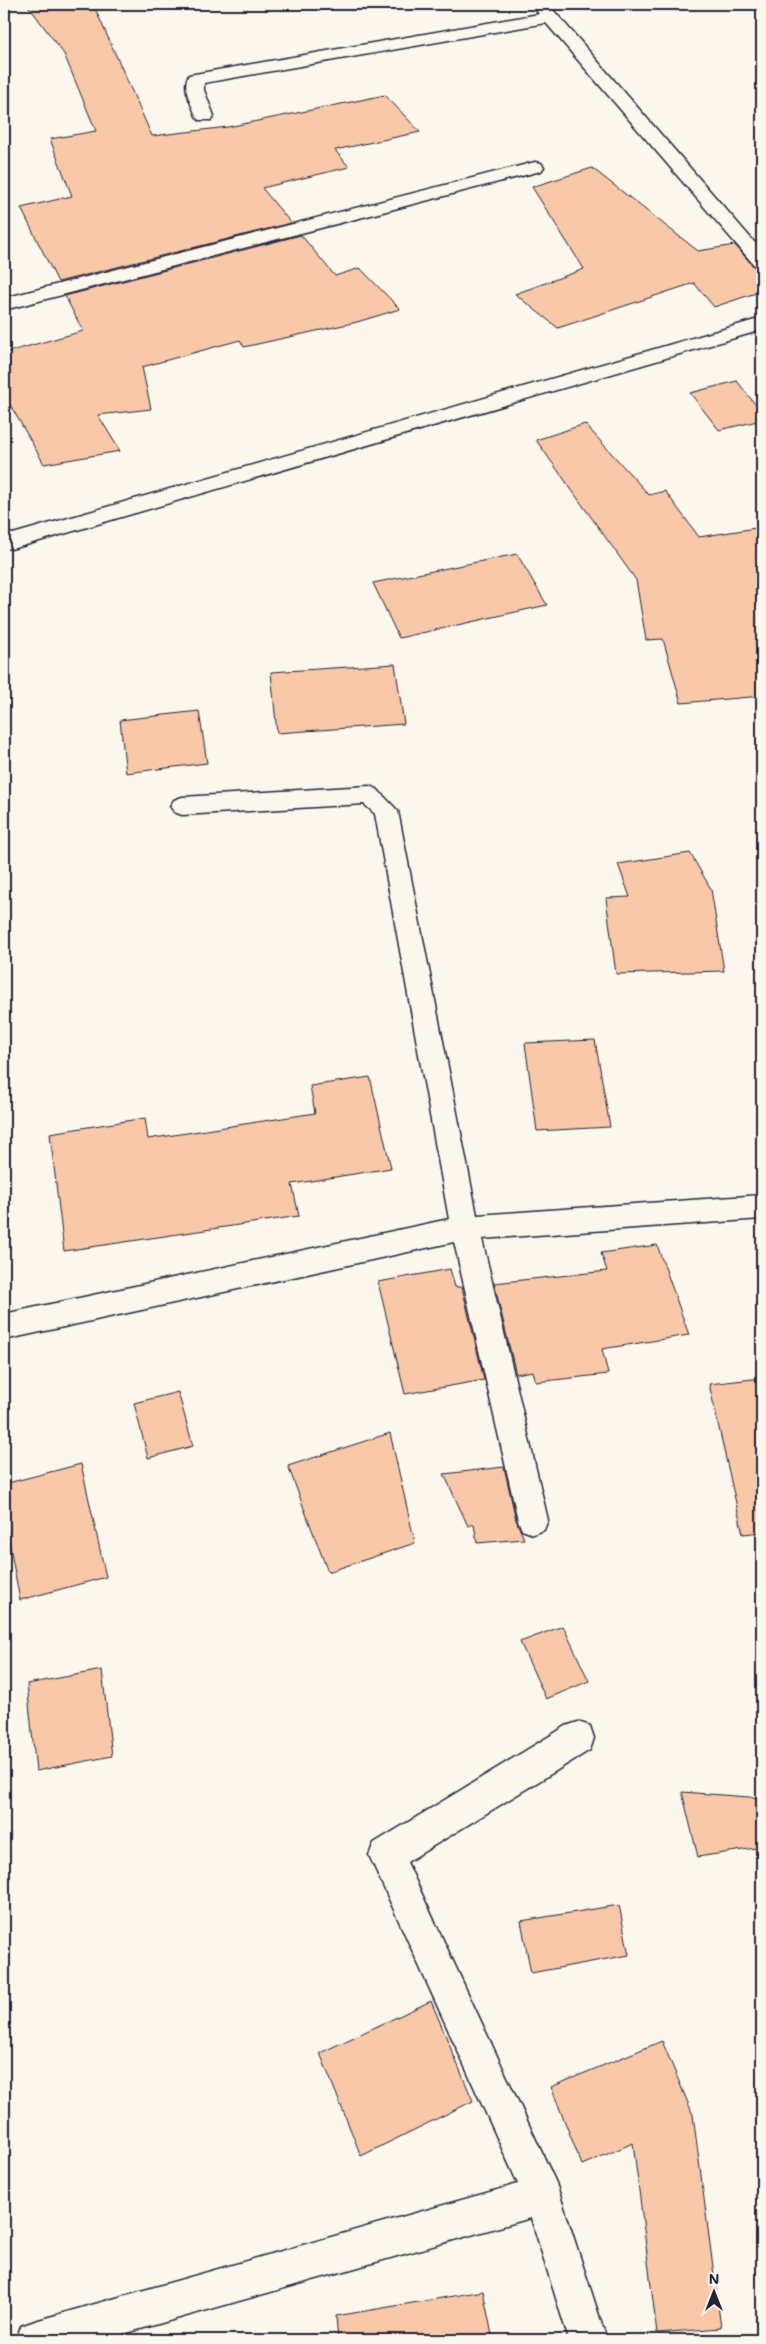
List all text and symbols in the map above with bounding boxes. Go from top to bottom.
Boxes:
north arrow [688,2266,738,2316]
text: N [709,2269,719,2288]

